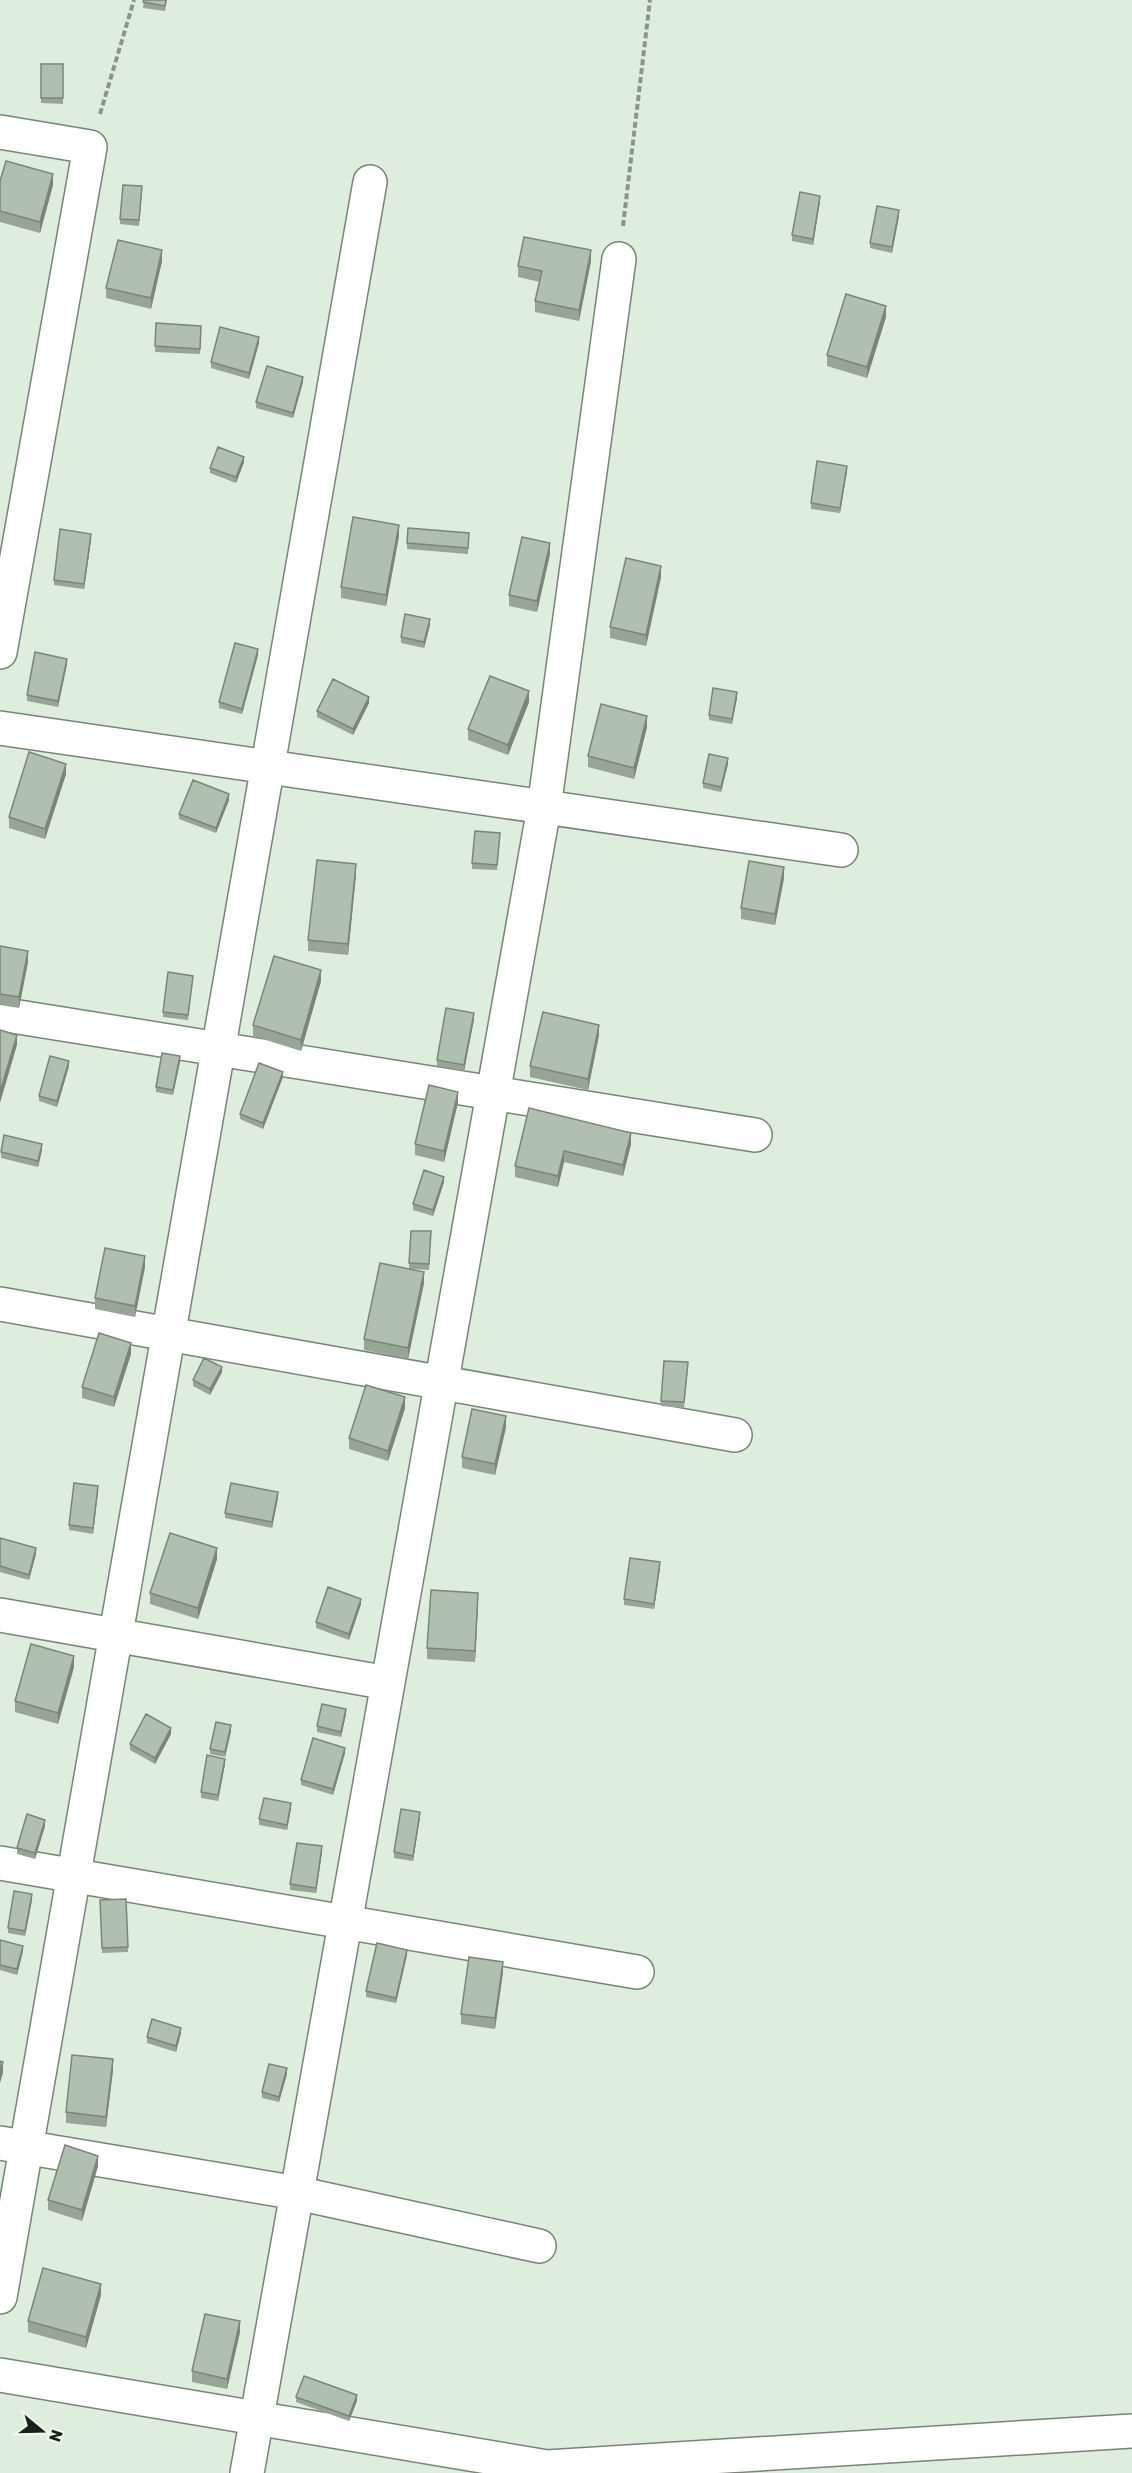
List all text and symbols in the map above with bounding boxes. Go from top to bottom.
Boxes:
north arrow [12,2401,72,2461]
text: N [45,2427,67,2444]

